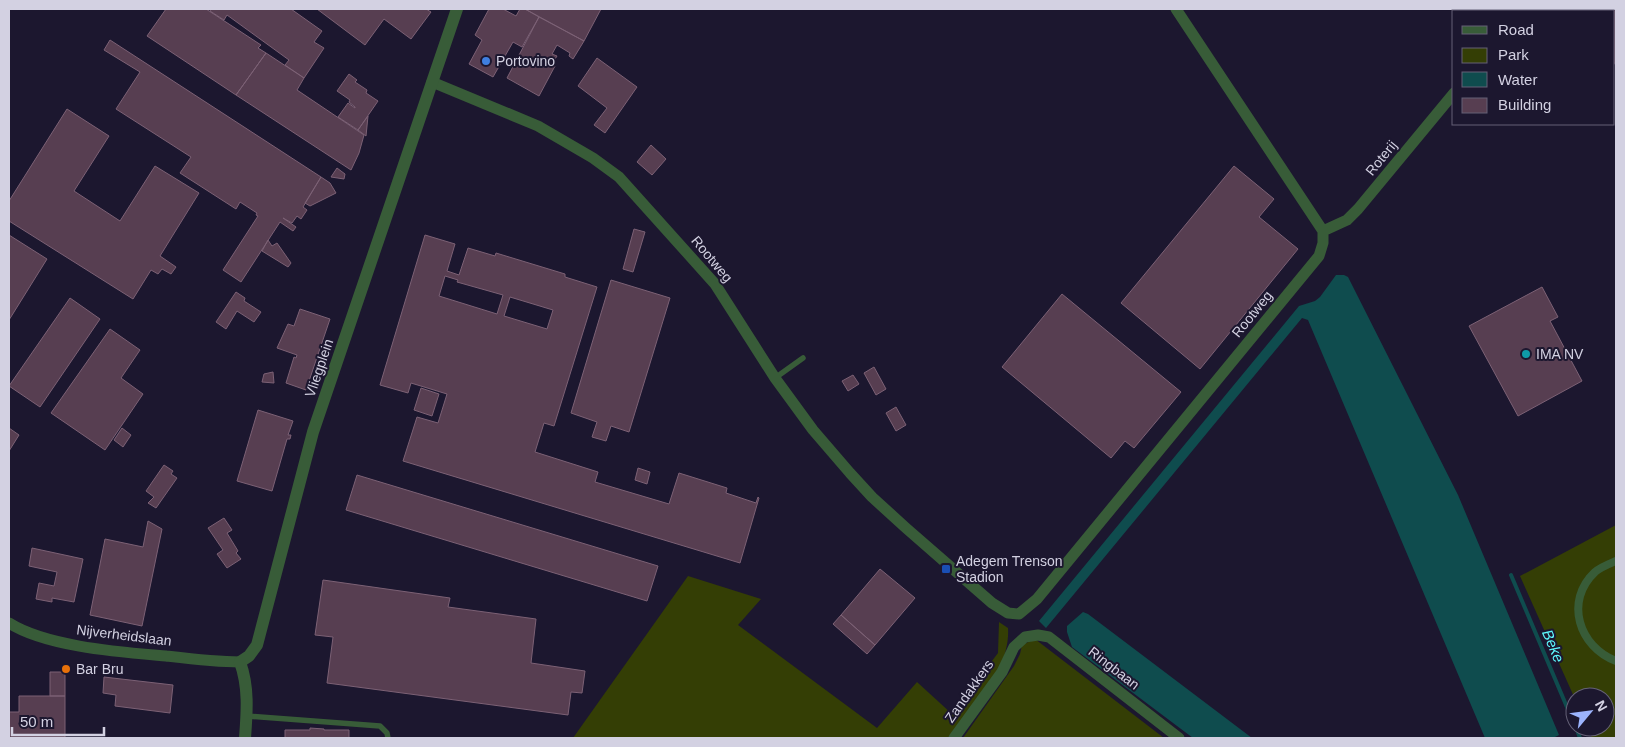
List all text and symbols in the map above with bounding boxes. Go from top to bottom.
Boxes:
legend [1452,10,1615,125]
text: Road [1498,21,1534,38]
text: Park [1498,46,1529,63]
place label: Portovino [496,53,555,69]
marker: Portovino [480,55,492,67]
text: Water [1498,71,1537,88]
text: Building [1498,96,1551,113]
street label: Roterij [1362,137,1400,179]
street label: Rootweg [688,233,736,285]
street label: Rootweg [1228,287,1276,341]
street label: Vliegplein [302,337,336,399]
place label: IMA NV [1536,346,1584,362]
marker: IMA NV [1520,348,1532,360]
place label: Adegem Trenson Stadion [956,553,1063,585]
marker: Adegem Trenson Stadion [940,563,952,575]
street label: Nijverheidslaan [76,621,172,649]
water label: Beke [1539,627,1568,665]
street label: Ringbaan [1085,643,1143,693]
street label: Zandakkers [941,656,997,726]
place label: Bar Bru [76,661,123,677]
marker: Bar Bru [60,663,72,675]
north arrow [1565,687,1615,737]
text: N [1592,697,1611,714]
scale bar [12,704,105,736]
text: 50 m [20,713,53,730]

